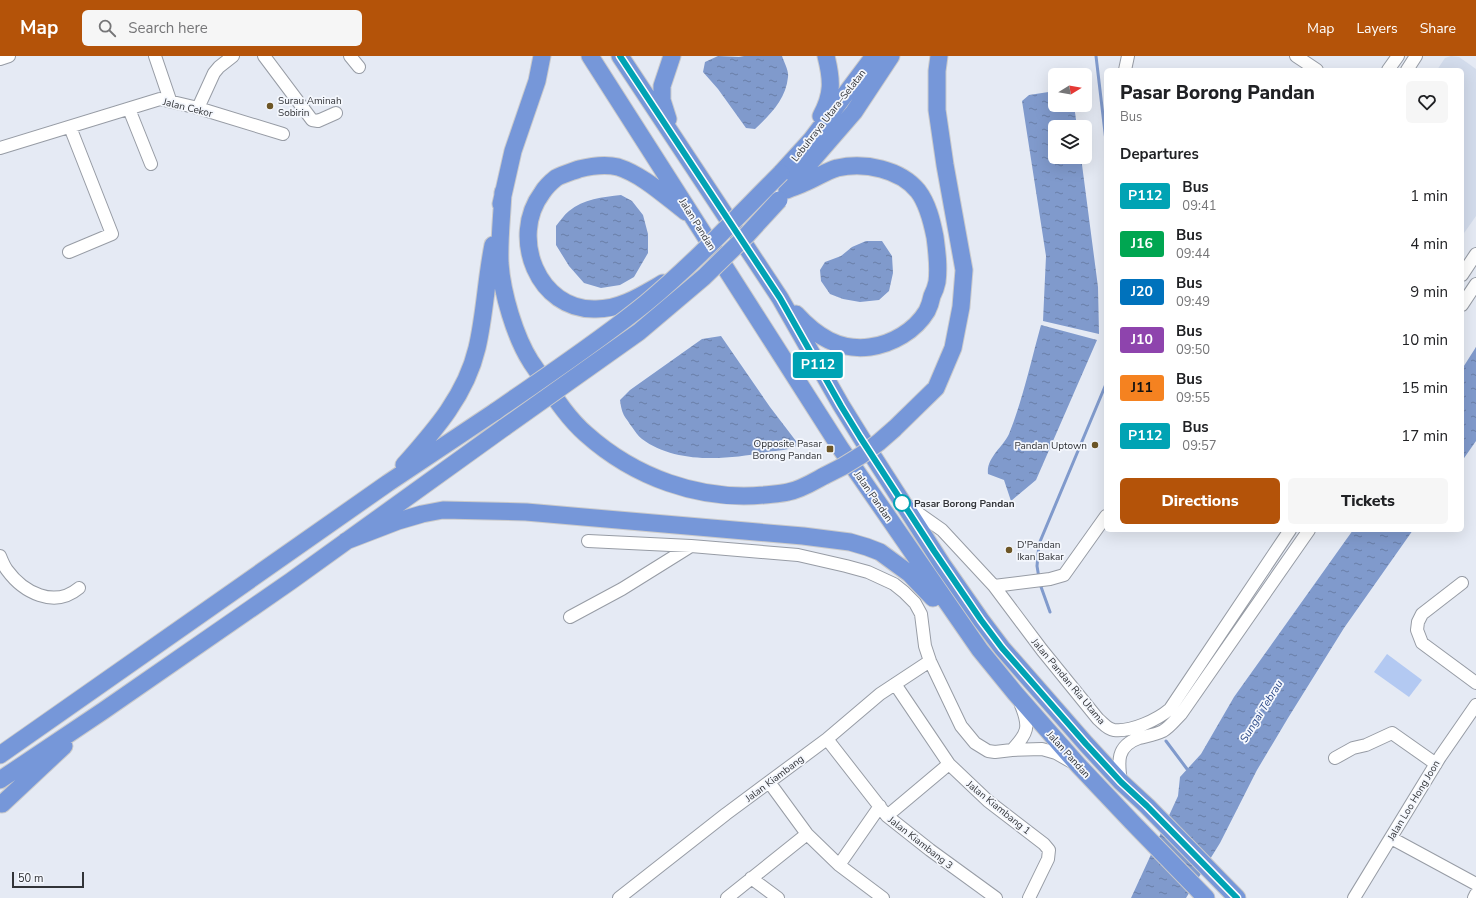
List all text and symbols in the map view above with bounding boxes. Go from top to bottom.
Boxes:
search box [82,10,362,46]
text: Map [20,15,58,41]
icon: search [96,17,118,39]
text: Search here [128,18,208,38]
text: Map [1307,19,1334,38]
text: Layers [1356,19,1398,38]
text: Share [1420,19,1456,38]
street label: Lebuhraya Utara–Selatan [788,67,869,165]
north arrow [1048,68,1092,112]
map controls [1048,68,1092,164]
text: Pasar Borong Pandan [1120,80,1315,106]
button: heart [1406,81,1448,123]
place label: Surau Aminah Sobirin [278,94,342,120]
street label: Jalan Cekor [160,95,214,121]
marker: Surau Aminah Sobirin [265,101,275,111]
text: Bus [1120,108,1142,126]
button: layers [1048,120,1092,164]
text: Departures [1120,144,1199,164]
text: Bus [1182,177,1209,197]
text: P112 [1128,186,1162,205]
text: 1 min [1410,186,1448,206]
street label: Jalan Pandan [675,195,719,253]
text: 09:41 [1182,197,1217,215]
text: Bus [1176,225,1202,245]
text: J16 [1131,234,1153,253]
text: 4 min [1410,234,1448,254]
text: 09:44 [1176,245,1210,263]
text: Bus [1176,273,1202,293]
text: J20 [1131,282,1153,301]
text: 9 min [1410,282,1448,302]
text: 09:49 [1176,293,1210,311]
text: Bus [1176,321,1202,341]
text: J10 [1131,330,1153,349]
text: 10 min [1401,330,1448,350]
text: 09:50 [1176,341,1210,359]
line badge: P112 [790,352,846,378]
text: P112 [801,355,835,374]
text: Bus [1176,369,1202,389]
text: J11 [1131,378,1153,397]
text: 15 min [1401,378,1448,398]
text: 09:55 [1176,389,1210,407]
text: Bus [1182,417,1209,437]
text: P112 [1128,426,1162,445]
text: 17 min [1401,426,1448,446]
place label: Opposite Pasar Borong Pandan [753,437,822,463]
text: 09:57 [1182,437,1217,455]
place label: Pandan Uptown [1014,439,1087,453]
marker: Pandan Uptown [1090,440,1100,450]
marker: Opposite Pasar Borong Pandan [825,444,835,454]
street label: Jalan Pandan [850,468,896,525]
button: Directions [1120,478,1280,524]
button: Tickets [1288,478,1448,524]
marker: Pasar Borong Pandan [893,494,911,512]
place label: Pasar Borong Pandan [914,497,1015,511]
place label: D'Pandan Ikan Bakar [1017,538,1064,564]
marker: D'Pandan Ikan Bakar [1004,545,1014,555]
street label: Jalan Pandan Ria Utama [1027,635,1108,728]
water label: Sungai Tebrau [1236,677,1287,745]
street label: Jalan Pandan [1043,727,1093,781]
street label: Jalan Kiambang [742,752,807,806]
street label: Jalan Loo Hong Joon [1384,758,1443,844]
street label: Jalan Kiambang 1 [963,777,1033,838]
street label: Jalan Kiambang 3 [884,812,956,873]
scale bar [12,870,84,889]
text: 50 m [18,871,43,886]

